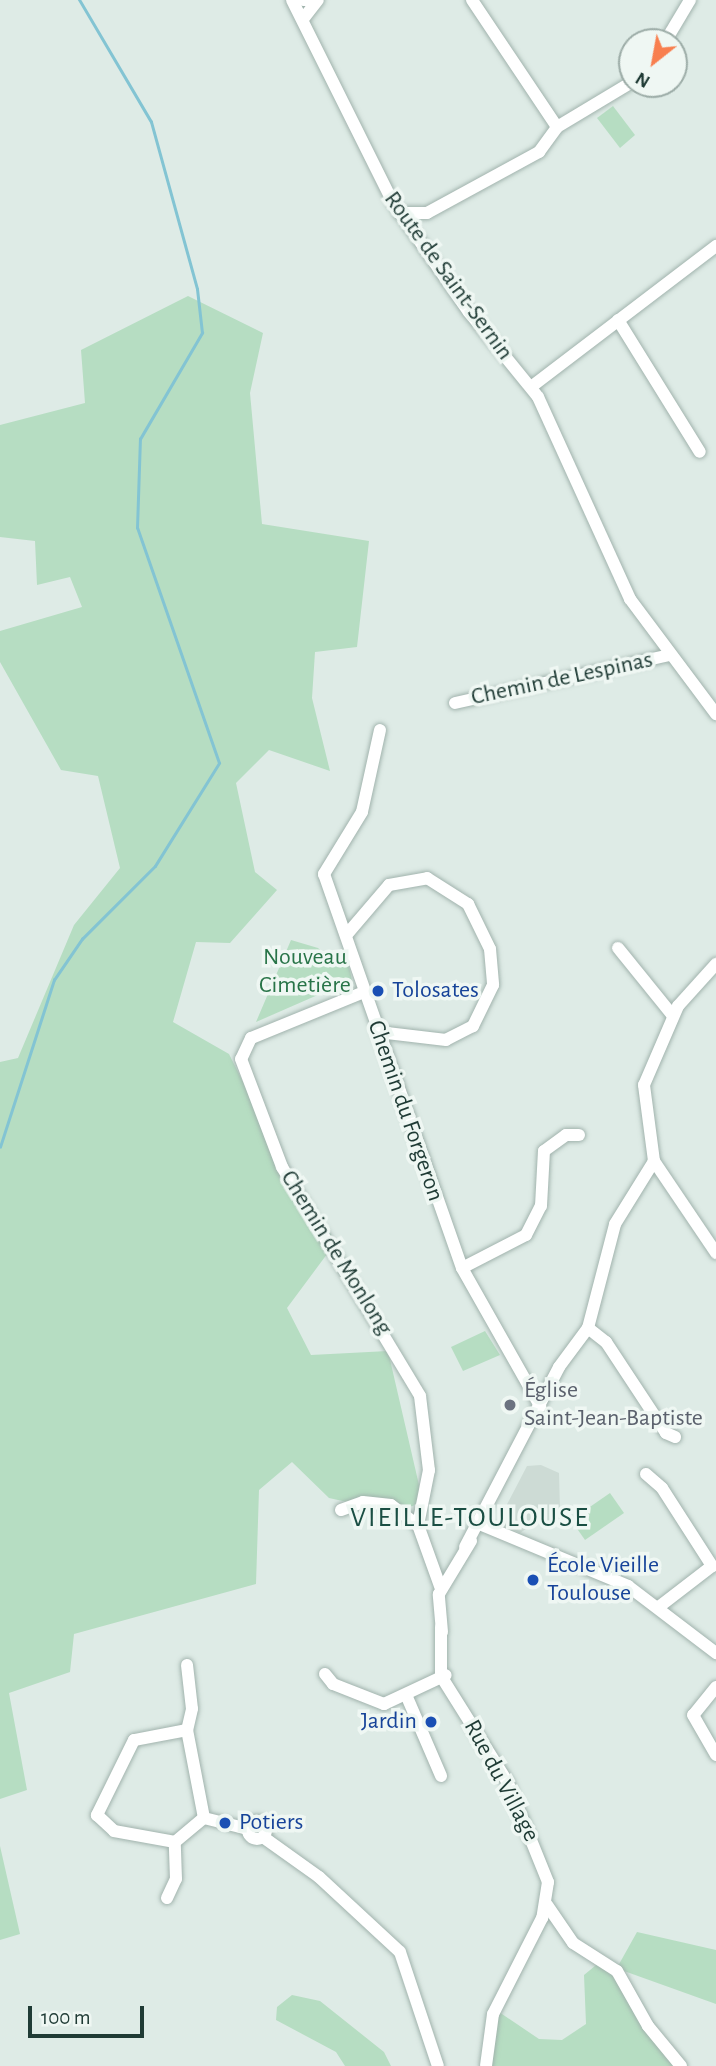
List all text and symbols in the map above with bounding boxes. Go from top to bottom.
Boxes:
north arrow [618,28,688,98]
text: N [632,68,654,91]
street label: Route de Saint-Sernin [377,186,519,366]
street label: Chemin de Lespinas [469,646,655,712]
park label: Nouveau Cimetière [259,944,351,1000]
place label: Tolosates [392,977,479,1005]
marker: Tolosates [370,983,386,999]
street label: Chemin du Forgeron [361,1017,449,1205]
street label: Chemin de Monlong [274,1165,398,1341]
place label: Église Saint-Jean-Baptiste [524,1377,703,1433]
marker: Église Saint-Jean-Baptiste [502,1397,518,1413]
district label: VIEILLE-TOULOUSE [352,1501,588,1535]
place label: École Vieille Toulouse [547,1552,659,1608]
marker: École Vieille Toulouse [525,1572,541,1588]
place label: Jardin [361,1708,417,1736]
marker: Jardin [423,1714,439,1730]
street label: Rue du Village [457,1715,545,1847]
place label: Potiers [239,1809,303,1837]
marker: Potiers [217,1815,233,1831]
scale bar [32,1993,147,2037]
text: 100 m [41,2007,91,2028]

